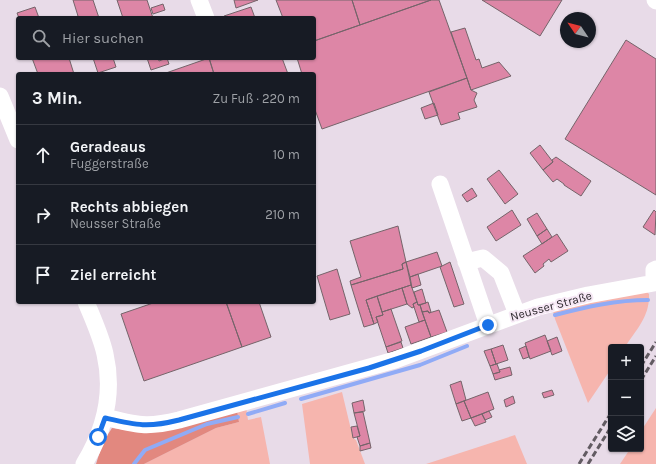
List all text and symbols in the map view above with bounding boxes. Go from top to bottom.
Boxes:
north arrow [560,12,596,48]
search box [16,16,316,60]
icon: search [30,27,52,49]
text: Hier suchen [62,29,144,47]
text: 3 Min. [32,88,82,108]
text: Zu Fuß · 220 m [212,91,300,106]
text: Geradeaus [70,138,146,156]
icon: ahead [32,144,54,166]
text: 10 m [273,147,300,162]
text: Fuggerstraße [70,156,149,171]
text: Rechts abbiegen [70,198,189,216]
icon: right [32,204,54,226]
text: 210 m [265,207,300,222]
text: Neusser Straße [70,216,161,231]
icon: arrive [32,264,54,286]
text: Ziel erreicht [70,266,156,284]
street label: Neusser Straße [509,288,593,324]
route end [479,316,497,334]
map controls [608,344,644,452]
button: + [608,344,644,380]
button: − [608,380,644,416]
button: layers [608,416,644,452]
route start [89,428,107,446]

